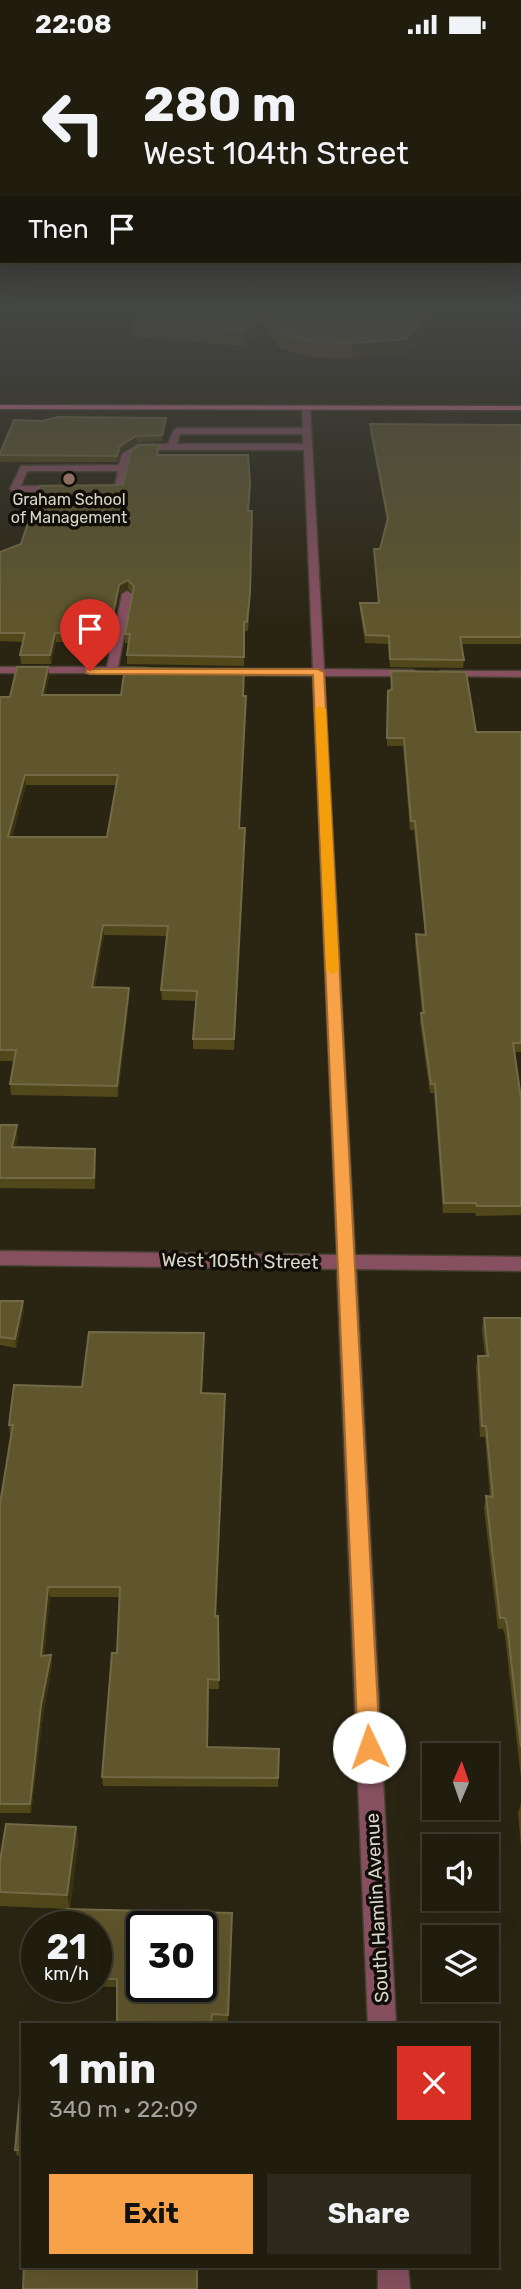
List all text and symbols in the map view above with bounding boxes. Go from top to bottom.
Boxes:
text: 22:08 [35,9,112,40]
text: 280 m [143,75,297,133]
icon: left [28,77,119,168]
text: West 104th Street [143,134,409,172]
icon: arrive [103,210,141,248]
text: Then [28,214,89,245]
marker: Graham School of Management [61,471,77,487]
place label: Graham School of Management [11,490,127,527]
pin [60,599,120,671]
icon: arrive [71,610,109,648]
street label: West 105th Street [161,1248,319,1274]
position arrow [332,1710,406,1784]
north arrow [422,1743,499,1820]
map controls [422,1743,499,2002]
street label: South Hamlin Avenue [361,1812,393,2004]
button: sound [422,1834,499,1911]
speed limit sign: 30 [126,1911,217,2002]
button: layers [422,1925,499,2002]
text: 21 [46,1926,87,1968]
text: km/h [44,1963,89,1985]
text: 1 min [49,2044,156,2094]
button: close [397,2046,471,2120]
text: 340 m · 22:09 [49,2095,198,2123]
button: Exit [49,2174,253,2254]
button: Share [267,2174,471,2254]

